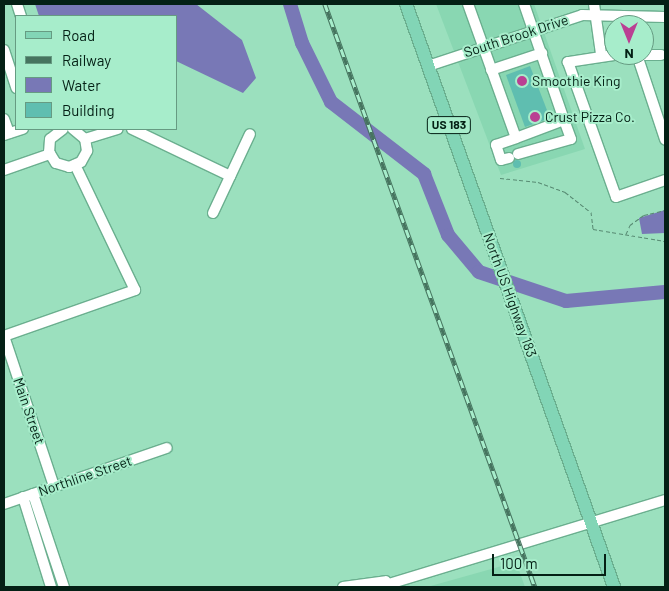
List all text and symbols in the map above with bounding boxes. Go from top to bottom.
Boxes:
street label: South Brook Drive [462,11,570,61]
legend [15,15,178,130]
north arrow [604,15,654,65]
text: Road [62,26,95,44]
text: N [624,46,634,63]
text: Railway [62,51,111,69]
place label: Smoothie King [532,73,620,89]
marker: Smoothie King [516,75,528,87]
text: Water [62,76,101,94]
text: Building [62,101,115,119]
place label: Crust Pizza Co. [545,109,635,125]
marker: Crust Pizza Co. [529,111,541,123]
road number: US 183 [426,116,472,134]
street label: North US Highway 183 [480,230,540,360]
street label: Main Street [10,376,48,446]
street label: Northline Street [36,452,134,500]
scale bar [494,544,608,576]
text: 100 m [500,554,538,572]

